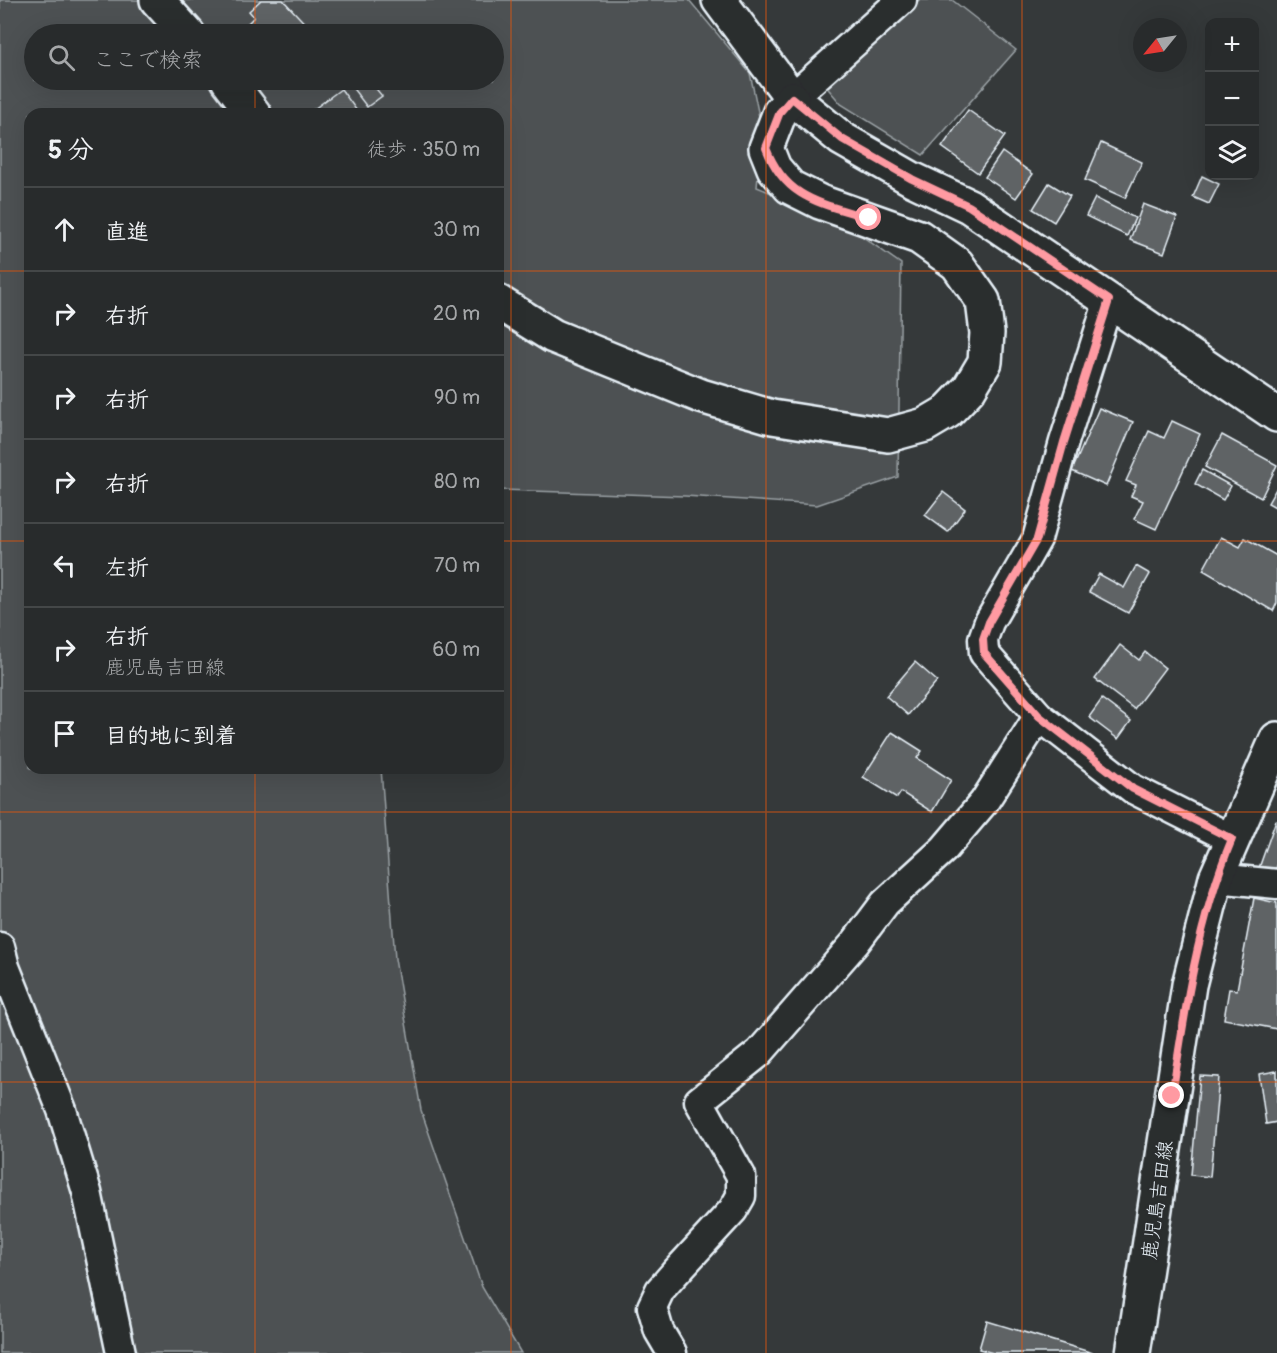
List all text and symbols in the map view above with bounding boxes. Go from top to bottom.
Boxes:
north arrow [1133,18,1187,72]
map controls [1205,18,1259,180]
button: + [1205,18,1259,72]
search box [24,24,504,90]
icon: search [45,41,78,74]
text: ここで検索 [93,46,203,74]
button: − [1205,72,1259,126]
button: layers [1205,126,1259,180]
text: 5 分 [48,134,94,166]
text: 徒歩 · 350 m [367,137,480,162]
route start [855,204,881,230]
icon: ahead [48,213,81,246]
text: 30 m [433,217,480,242]
text: 直進 [105,218,149,246]
icon: right [48,297,81,330]
text: 20 m [433,301,480,326]
text: 右折 [105,302,149,330]
icon: right [48,381,81,414]
text: 90 m [434,385,480,410]
text: 右折 [105,386,149,414]
icon: right [48,465,81,498]
text: 80 m [434,469,480,494]
text: 右折 [105,470,149,498]
icon: left [48,549,81,582]
text: 70 m [434,553,480,578]
text: 左折 [105,554,149,582]
text: 右折 [105,623,149,651]
icon: right [48,633,81,666]
text: 60 m [433,637,480,662]
text: 鹿児島吉田線 [105,655,225,680]
icon: arrive [48,717,81,750]
text: 目的地に到着 [105,722,237,750]
route end [1158,1082,1184,1108]
street label: 鹿児島吉田線 [1137,1139,1178,1261]

